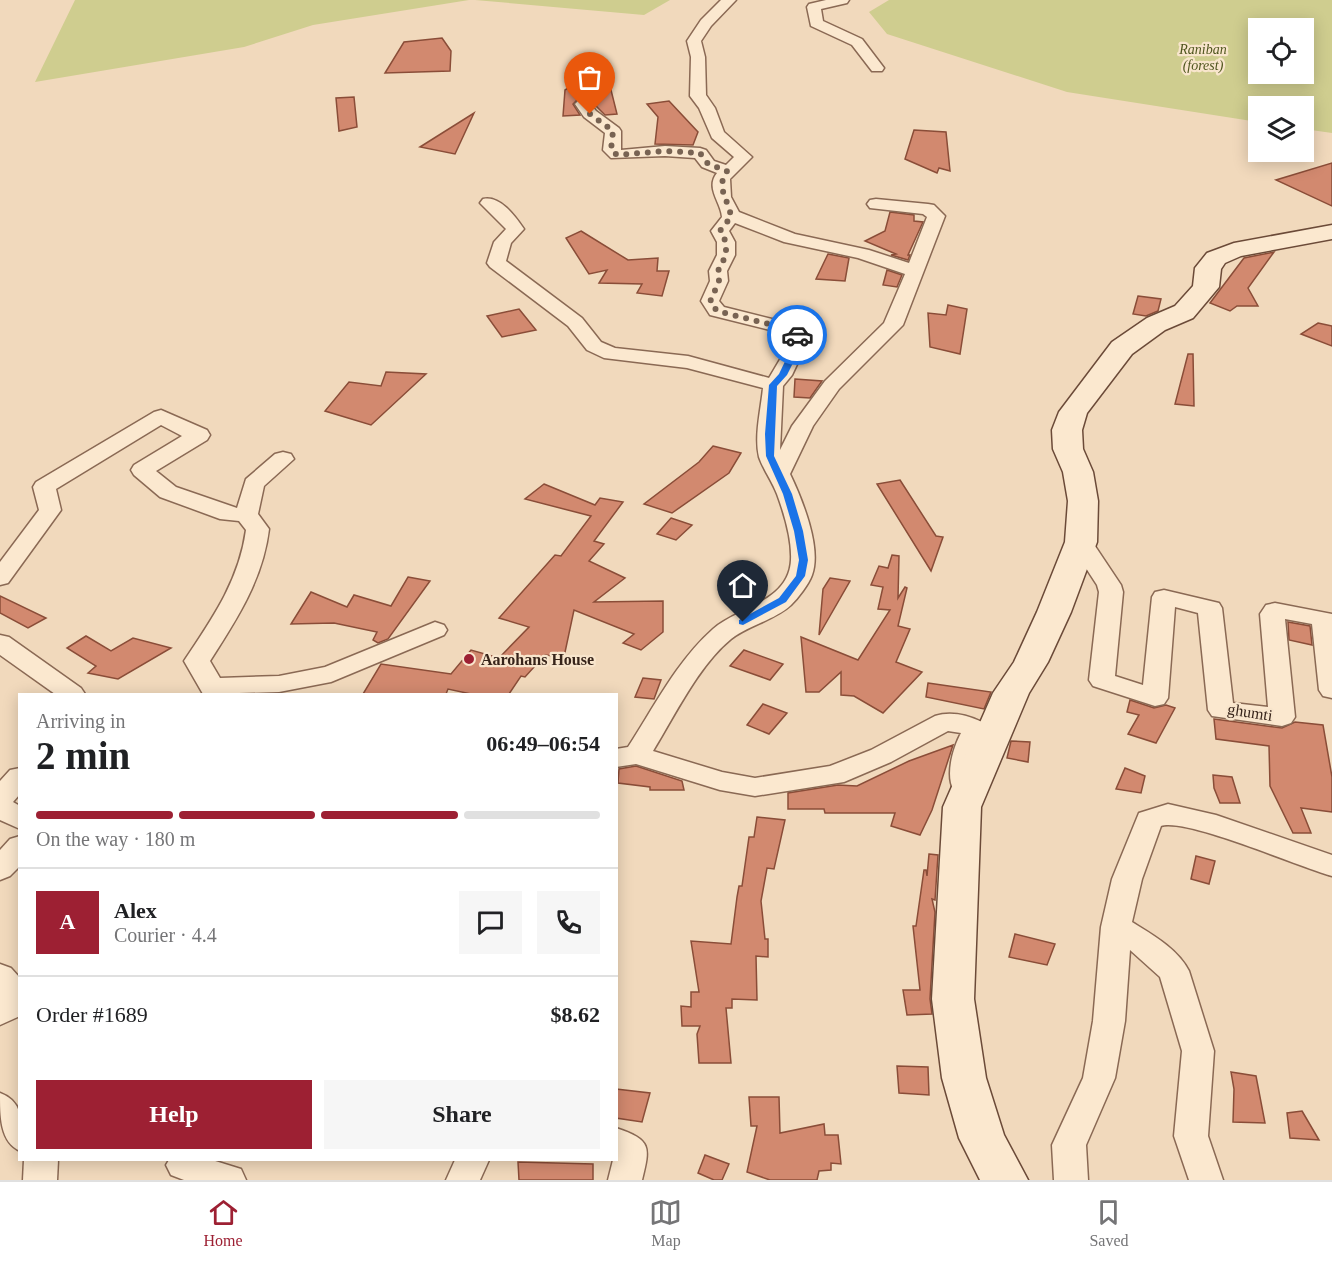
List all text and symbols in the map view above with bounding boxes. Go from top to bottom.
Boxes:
map controls [1248,18,1314,162]
button: locate [1248,18,1314,84]
park label: Raniban (forest) [1178,42,1227,74]
pin [564,52,615,114]
icon: bag [573,61,606,94]
button: layers [1248,96,1314,162]
courier [767,305,827,365]
icon: car [781,319,814,352]
pin [717,560,768,622]
icon: home [726,569,759,602]
place label: Aarohans House [481,651,594,668]
marker: Aarohans House [462,652,476,666]
street label: ghumti [1226,700,1274,725]
text: Arriving in [36,710,125,732]
text: 06:49–06:54 [486,731,600,756]
text: 2 min [36,734,130,777]
text: On the way · 180 m [36,828,195,850]
button: chat [459,891,522,954]
button: phone [537,891,600,954]
text: Alex [114,898,157,923]
text: A [60,909,75,934]
text: Courier · 4.4 [114,924,217,946]
text: Order #1689 [36,1002,148,1027]
text: $8.62 [551,1002,600,1027]
button: Help [36,1080,312,1149]
button: Share [324,1080,600,1149]
tab: Home [203,1196,243,1250]
tab: Map [649,1196,682,1250]
tab: Saved [1089,1196,1129,1250]

